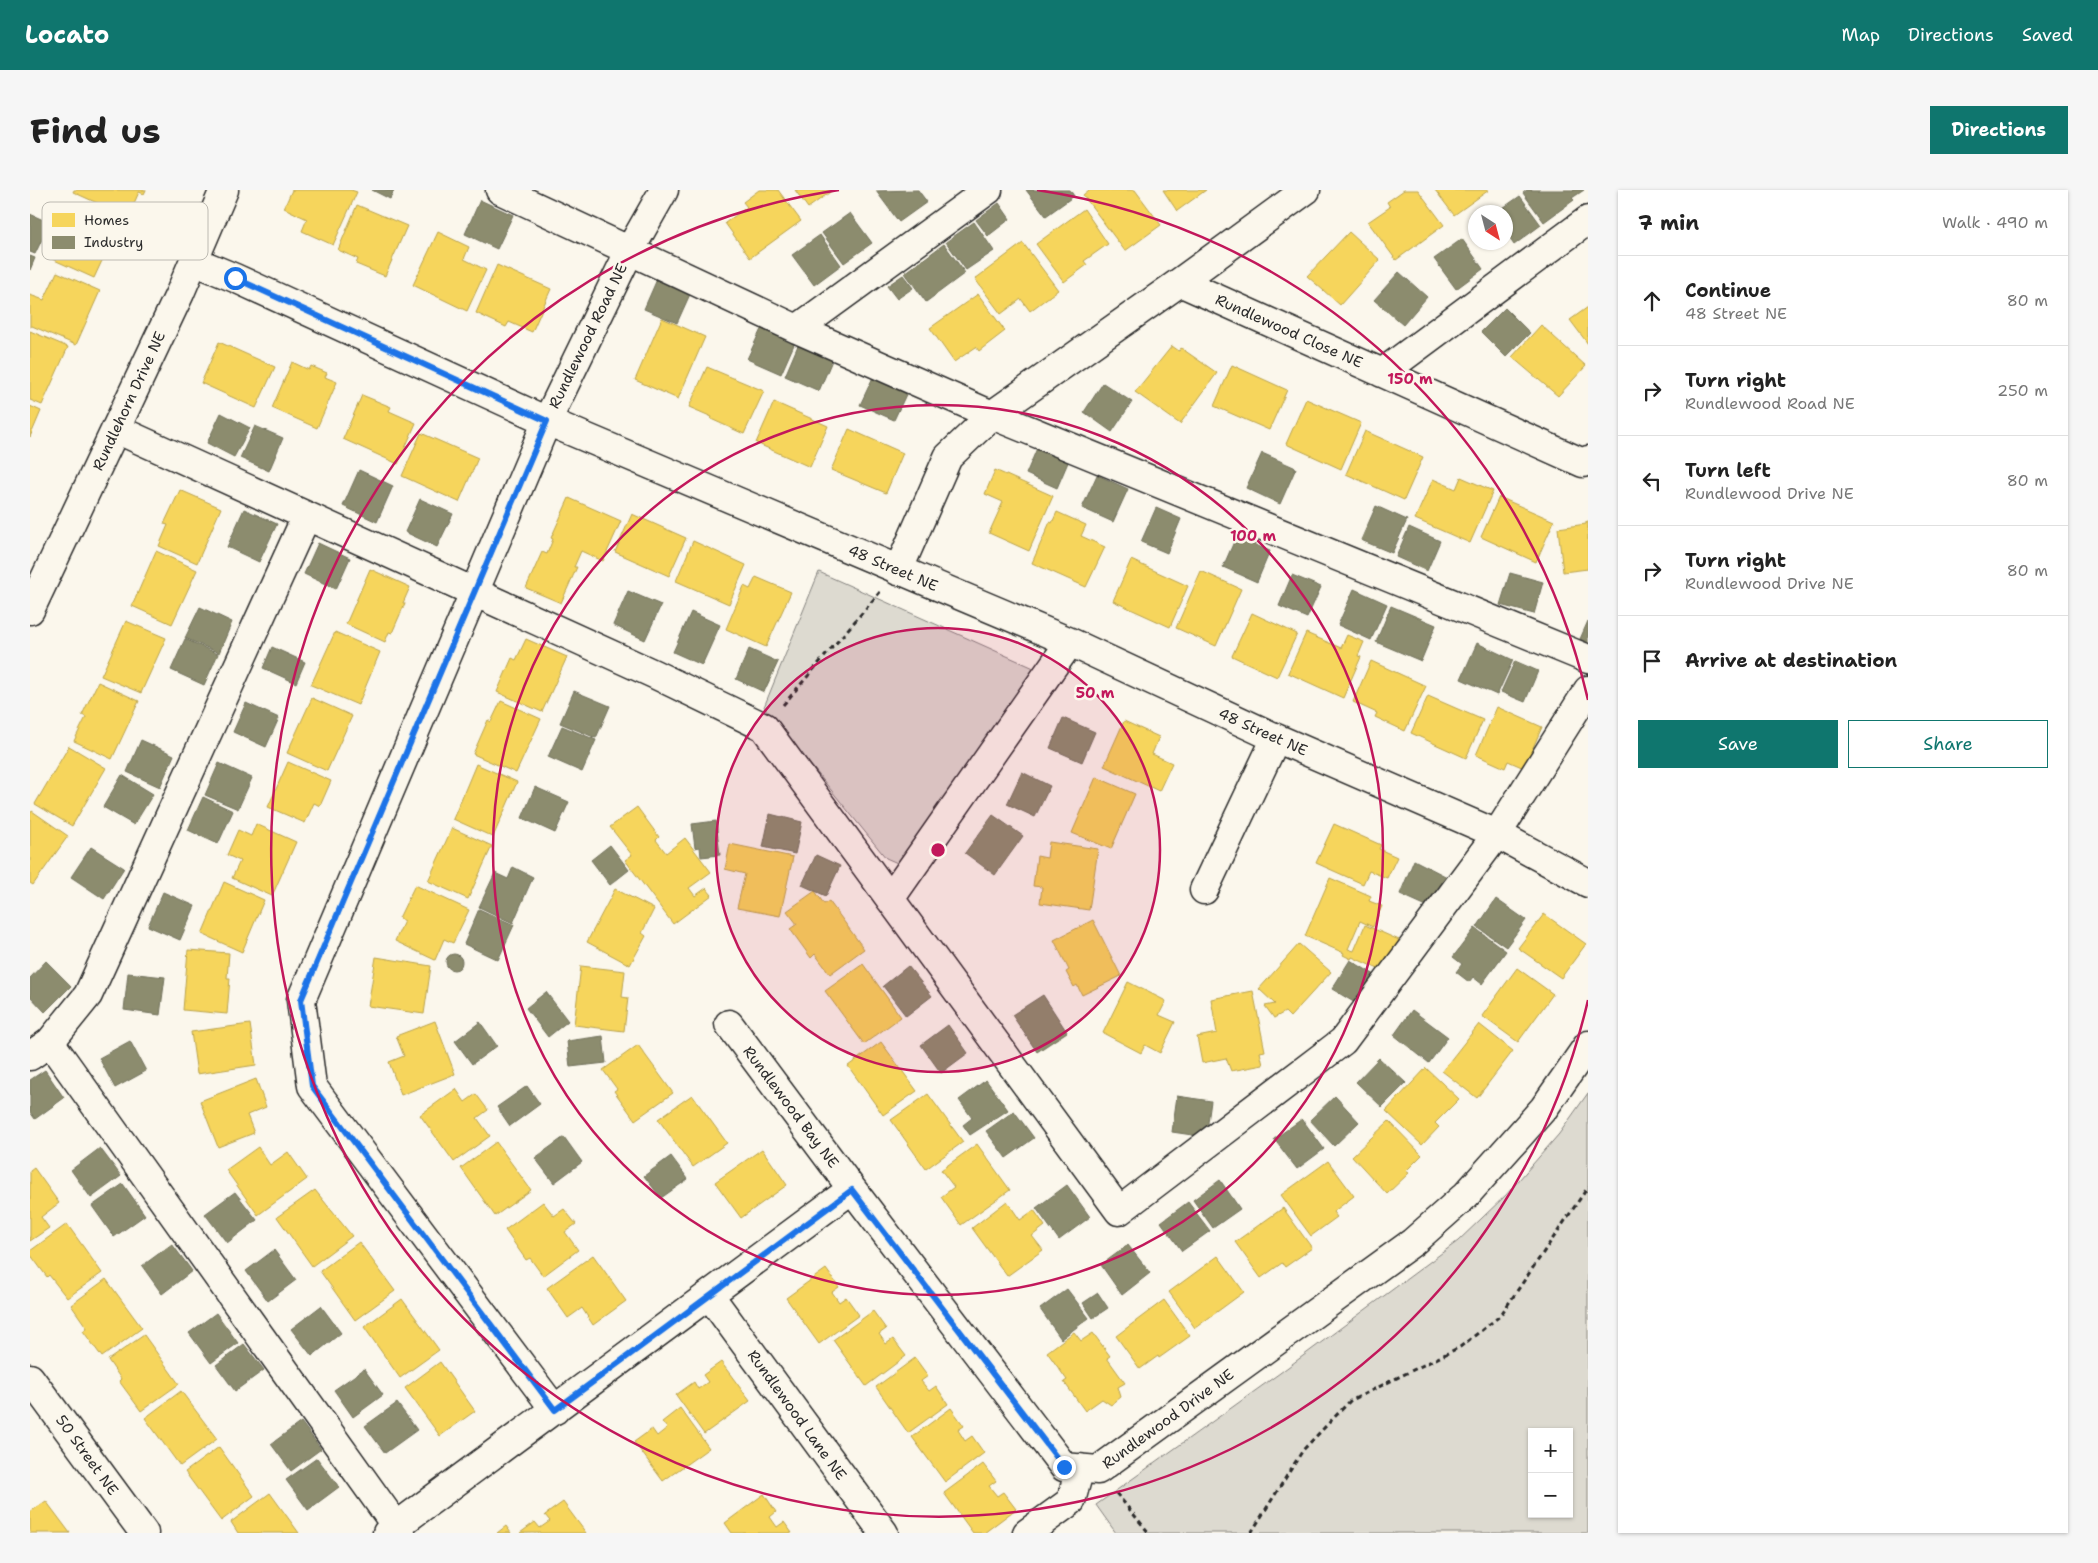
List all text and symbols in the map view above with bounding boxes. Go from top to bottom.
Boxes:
text: Locato [25,19,109,51]
text: Map [1842,23,1880,47]
text: Directions [1908,23,1994,47]
text: Saved [2022,23,2073,47]
button: Directions [1930,106,2068,154]
text: Find us [30,107,161,154]
legend [42,202,208,260]
north arrow [1468,205,1513,250]
text: 7 min [1638,209,1699,237]
text: Homes [84,211,129,229]
text: Walk · 490 m [1942,212,2048,233]
text: Industry [84,233,143,251]
street label: Rundlewood Road NE [544,260,632,412]
route start [224,267,247,290]
text: Continue [1685,278,1771,303]
icon: ahead [1638,287,1666,315]
street label: Rundlewood Close NE [1212,289,1366,373]
text: 80 m [2007,290,2048,311]
text: 48 Street NE [1685,303,1787,324]
street label: Rundlehorn Drive NE [88,328,170,474]
text: Turn right [1685,368,1786,393]
text: 150 m [1387,369,1433,389]
icon: right [1638,377,1666,405]
text: 250 m [1997,380,2048,401]
text: Rundlewood Road NE [1685,393,1855,414]
text: Turn left [1685,458,1771,483]
icon: left [1638,467,1666,495]
text: 80 m [2007,470,2048,491]
text: Rundlewood Drive NE [1685,483,1854,504]
text: 100 m [1230,526,1276,546]
street label: 48 Street NE [845,540,941,596]
text: Turn right [1685,548,1786,573]
icon: right [1638,557,1666,585]
text: 80 m [2007,560,2048,581]
text: Rundlewood Drive NE [1685,573,1854,594]
icon: arrive [1638,647,1666,675]
text: Arrive at destination [1685,648,1897,673]
text: 50 m [1076,683,1115,703]
street label: 48 Street NE [1215,703,1311,761]
button: Save [1638,720,1838,768]
button: Share [1848,720,2048,768]
centre of rings [929,841,947,859]
street label: Rundlewood Bay NE [739,1042,843,1172]
street label: Rundlewood Lane NE [743,1346,851,1484]
street label: Rundlewood Drive NE [1098,1364,1238,1474]
street label: 50 Street NE [51,1411,123,1499]
map controls [1528,1428,1573,1518]
button: + [1528,1428,1573,1473]
route end [1053,1456,1076,1479]
button: − [1528,1473,1573,1518]

